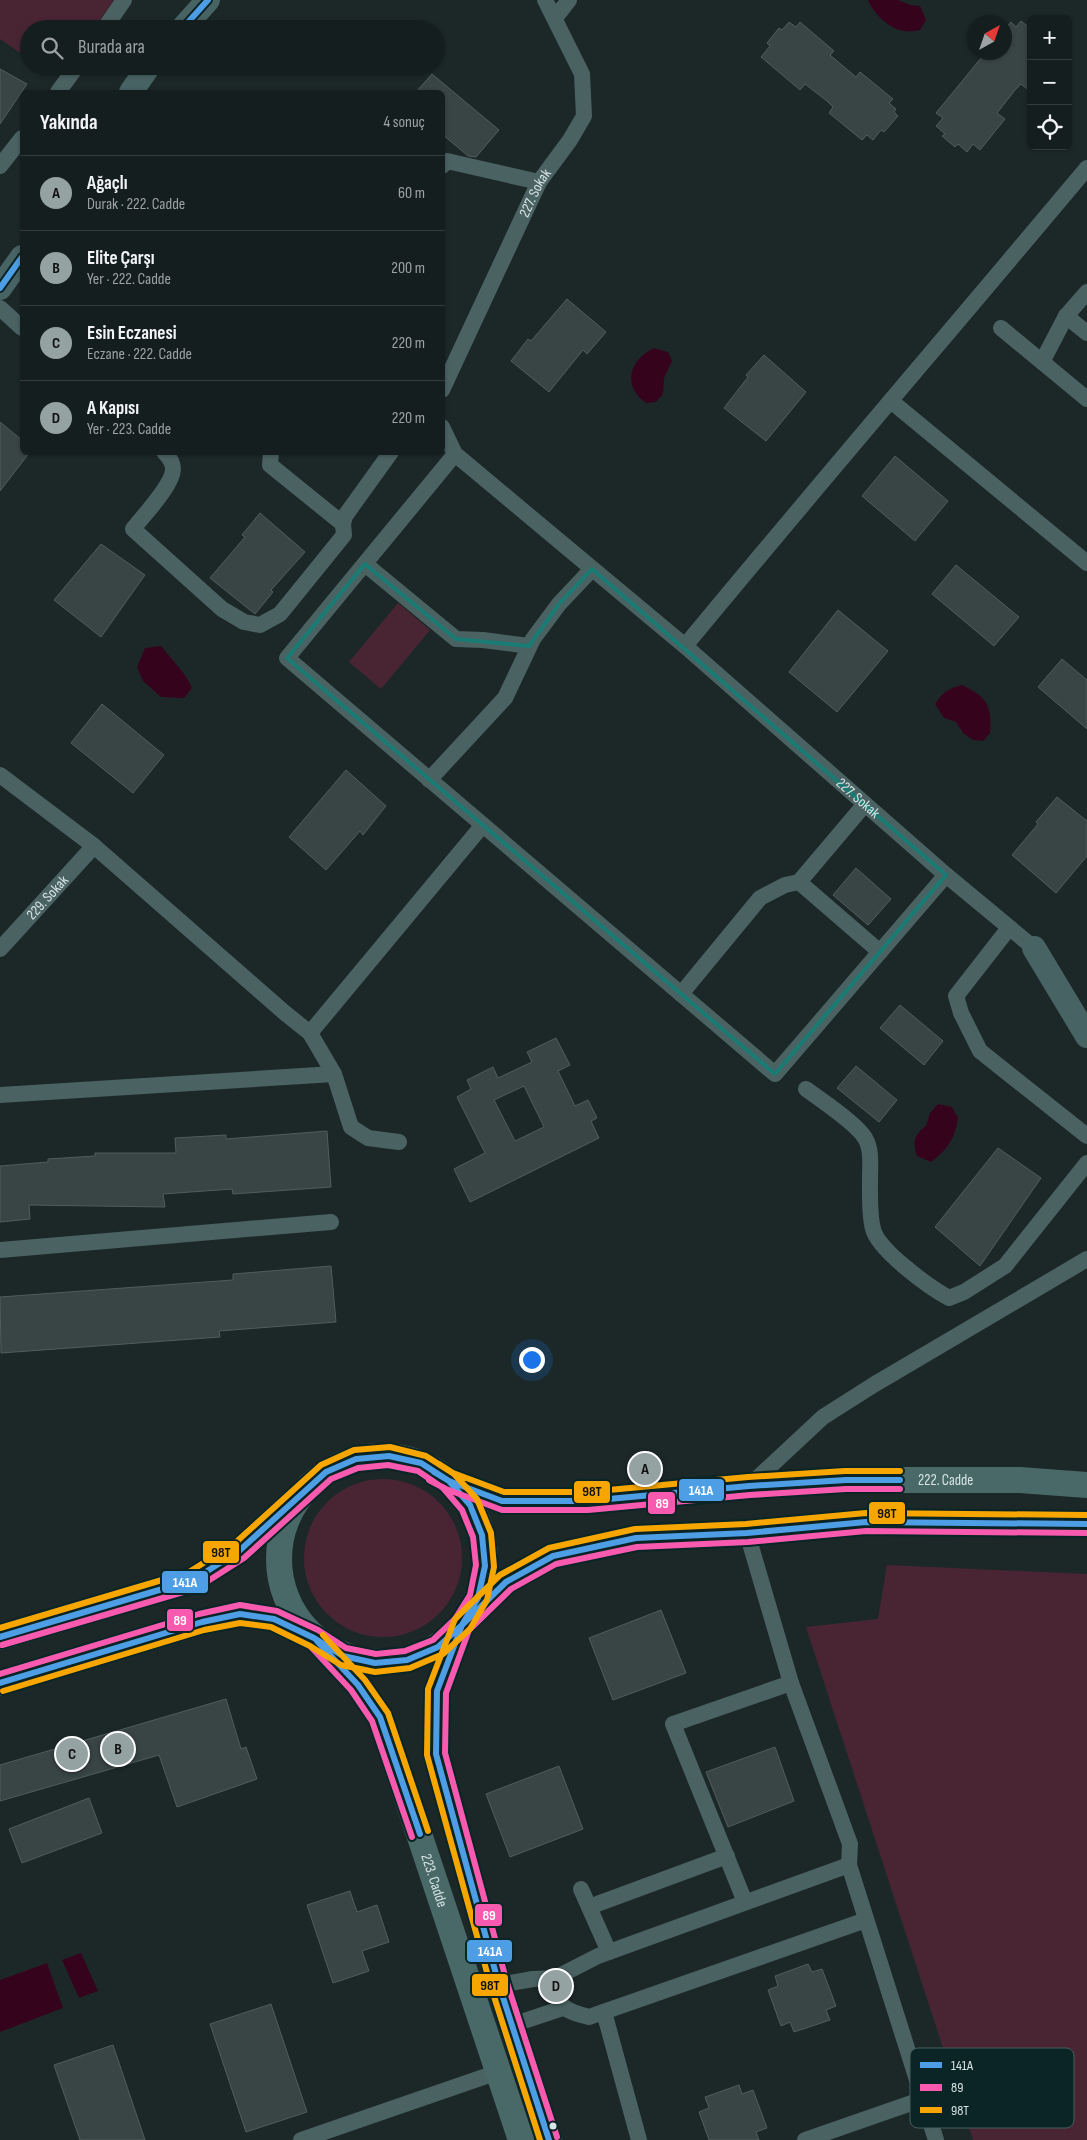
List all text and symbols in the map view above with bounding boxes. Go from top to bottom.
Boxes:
north arrow [967,15,1012,60]
map controls [1027,15,1072,150]
button: + [1027,15,1072,60]
search box [20,20,445,75]
icon: search [38,34,66,62]
text: Burada ara [78,36,145,59]
button: − [1027,60,1072,105]
button: locate [1027,105,1072,150]
text: Yakında [40,110,97,135]
text: 4 sonuç [383,113,425,132]
street label: 227. Sokak [514,164,555,220]
text: Ağaçlı [87,172,128,195]
text: A [52,184,60,203]
text: 60 m [398,184,425,203]
text: Durak · 222. Cadde [87,195,185,214]
text: Elite Çarşı [87,247,155,270]
text: B [52,259,60,278]
text: 200 m [391,259,425,278]
text: Yer · 222. Cadde [87,270,171,289]
text: Esin Eczanesi [87,322,177,345]
text: C [52,334,60,353]
text: 220 m [392,334,425,353]
text: Eczane · 222. Cadde [87,345,192,364]
text: A Kapısı [87,397,139,420]
text: D [52,409,60,428]
text: 220 m [392,409,425,428]
text: Yer · 223. Cadde [87,420,171,439]
street label: 227. Sokak [832,774,884,823]
street label: 229. Sokak [22,871,73,924]
your location [519,1347,545,1373]
pin: A [629,1450,661,1488]
street label: 222. Cadde [918,1471,973,1490]
line badge: 141A [678,1478,725,1502]
line badge: 98T [573,1480,611,1504]
text: 141A [689,1482,714,1499]
text: 98T [582,1483,602,1500]
line badge: 89 [647,1491,676,1515]
text: 89 [655,1495,669,1512]
line badge: 98T [868,1501,906,1525]
text: 98T [877,1505,897,1522]
line badge: 98T [202,1540,240,1564]
text: 98T [211,1544,231,1561]
line badge: 141A [161,1570,209,1594]
text: 141A [173,1574,198,1591]
line badge: 89 [166,1608,194,1632]
text: 89 [173,1612,187,1629]
pin: B [102,1730,134,1768]
pin: C [56,1735,88,1773]
street label: 223. Cadde [417,1851,452,1910]
line badge: 89 [474,1903,503,1927]
text: 89 [482,1907,496,1924]
line badge: 141A [466,1939,513,1963]
text: 141A [478,1943,503,1960]
pin: D [540,1967,572,2005]
line badge: 98T [471,1973,509,1997]
text: 98T [480,1977,500,1994]
legend [910,2048,1074,2128]
text: 141A [951,2057,974,2074]
text: 89 [951,2079,963,2096]
text: 98T [951,2102,969,2119]
unlabelled marker [548,2121,558,2131]

